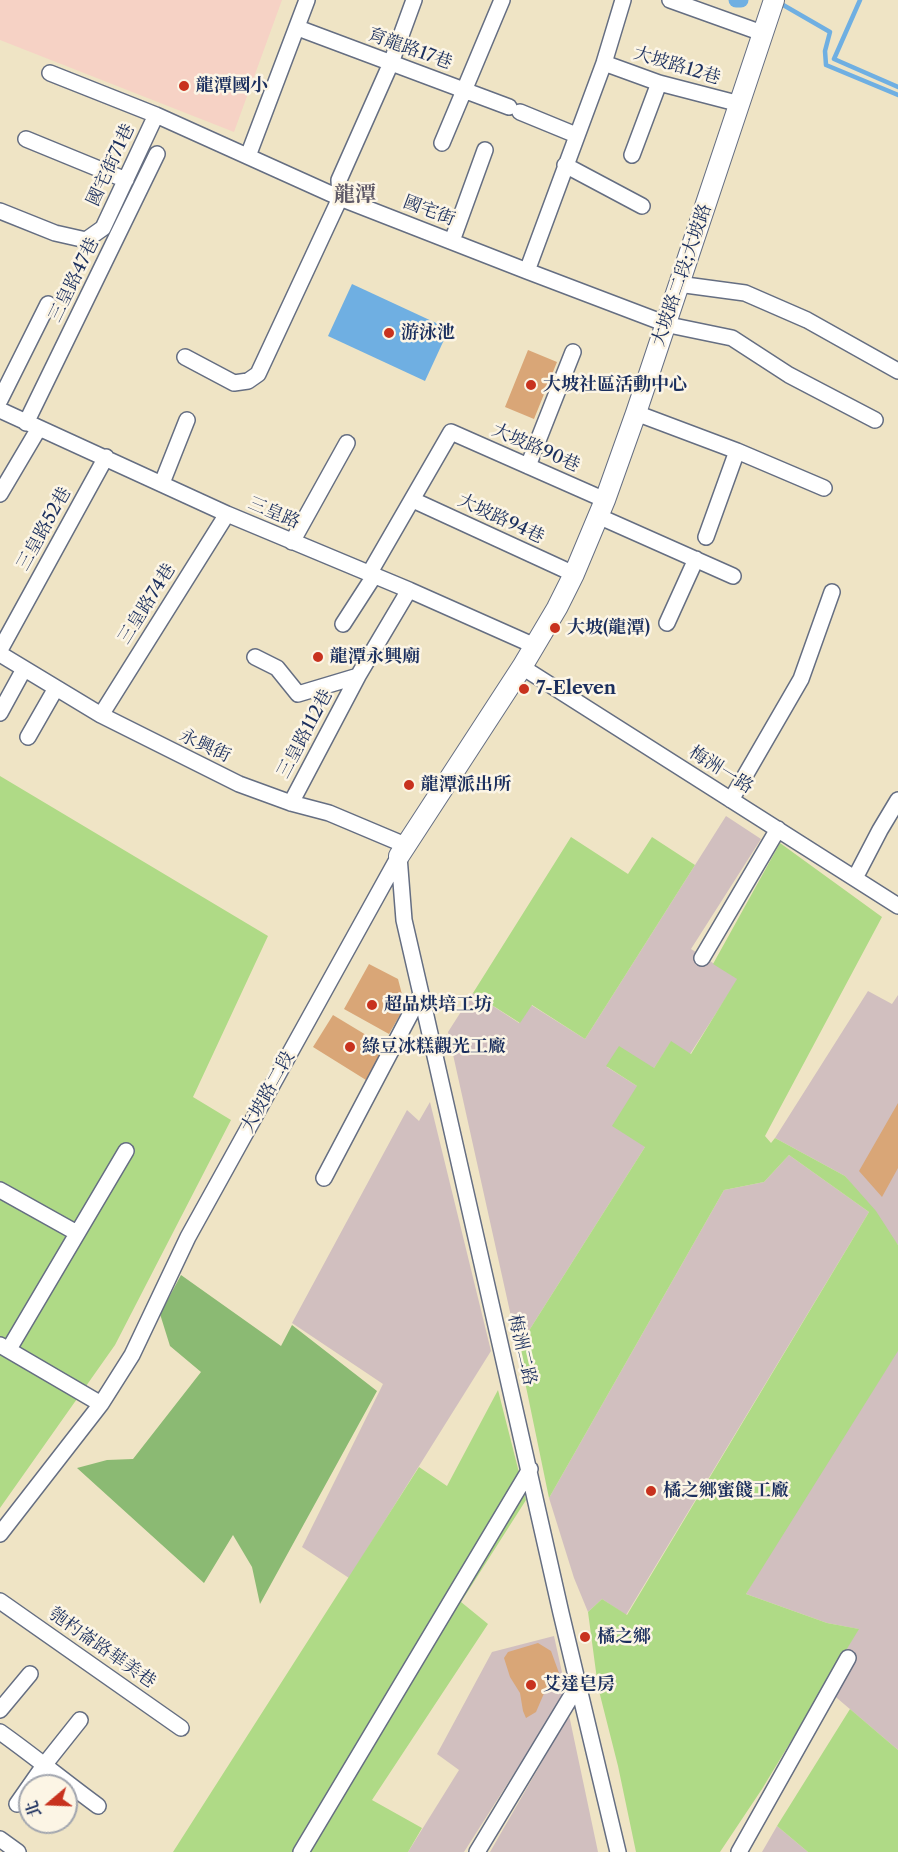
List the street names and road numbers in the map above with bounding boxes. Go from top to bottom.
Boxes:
street label: 育龍路17巷 [365,24,455,74]
street label: 大坡路12巷 [631,43,723,89]
street label: 國宅街71巷 [83,120,139,210]
street label: 國宅街 [400,191,458,231]
street label: 大坡路二段;大坡路 [648,201,716,349]
street label: 三皇路47巷 [44,234,104,326]
street label: 大坡路90巷 [489,419,583,477]
street label: 三皇路52巷 [12,483,76,575]
street label: 大坡路94巷 [454,490,548,548]
street label: 三皇路 [245,493,303,533]
street label: 三皇路74巷 [114,560,180,648]
street label: 三皇路112巷 [273,686,337,782]
street label: 永興街 [176,725,234,767]
street label: 梅洲一路 [685,742,757,798]
street label: 大坡路二段 [237,1047,299,1137]
street label: 梅洲二路 [503,1312,541,1388]
street label: 匏杓崙路華美巷 [44,1603,160,1693]

